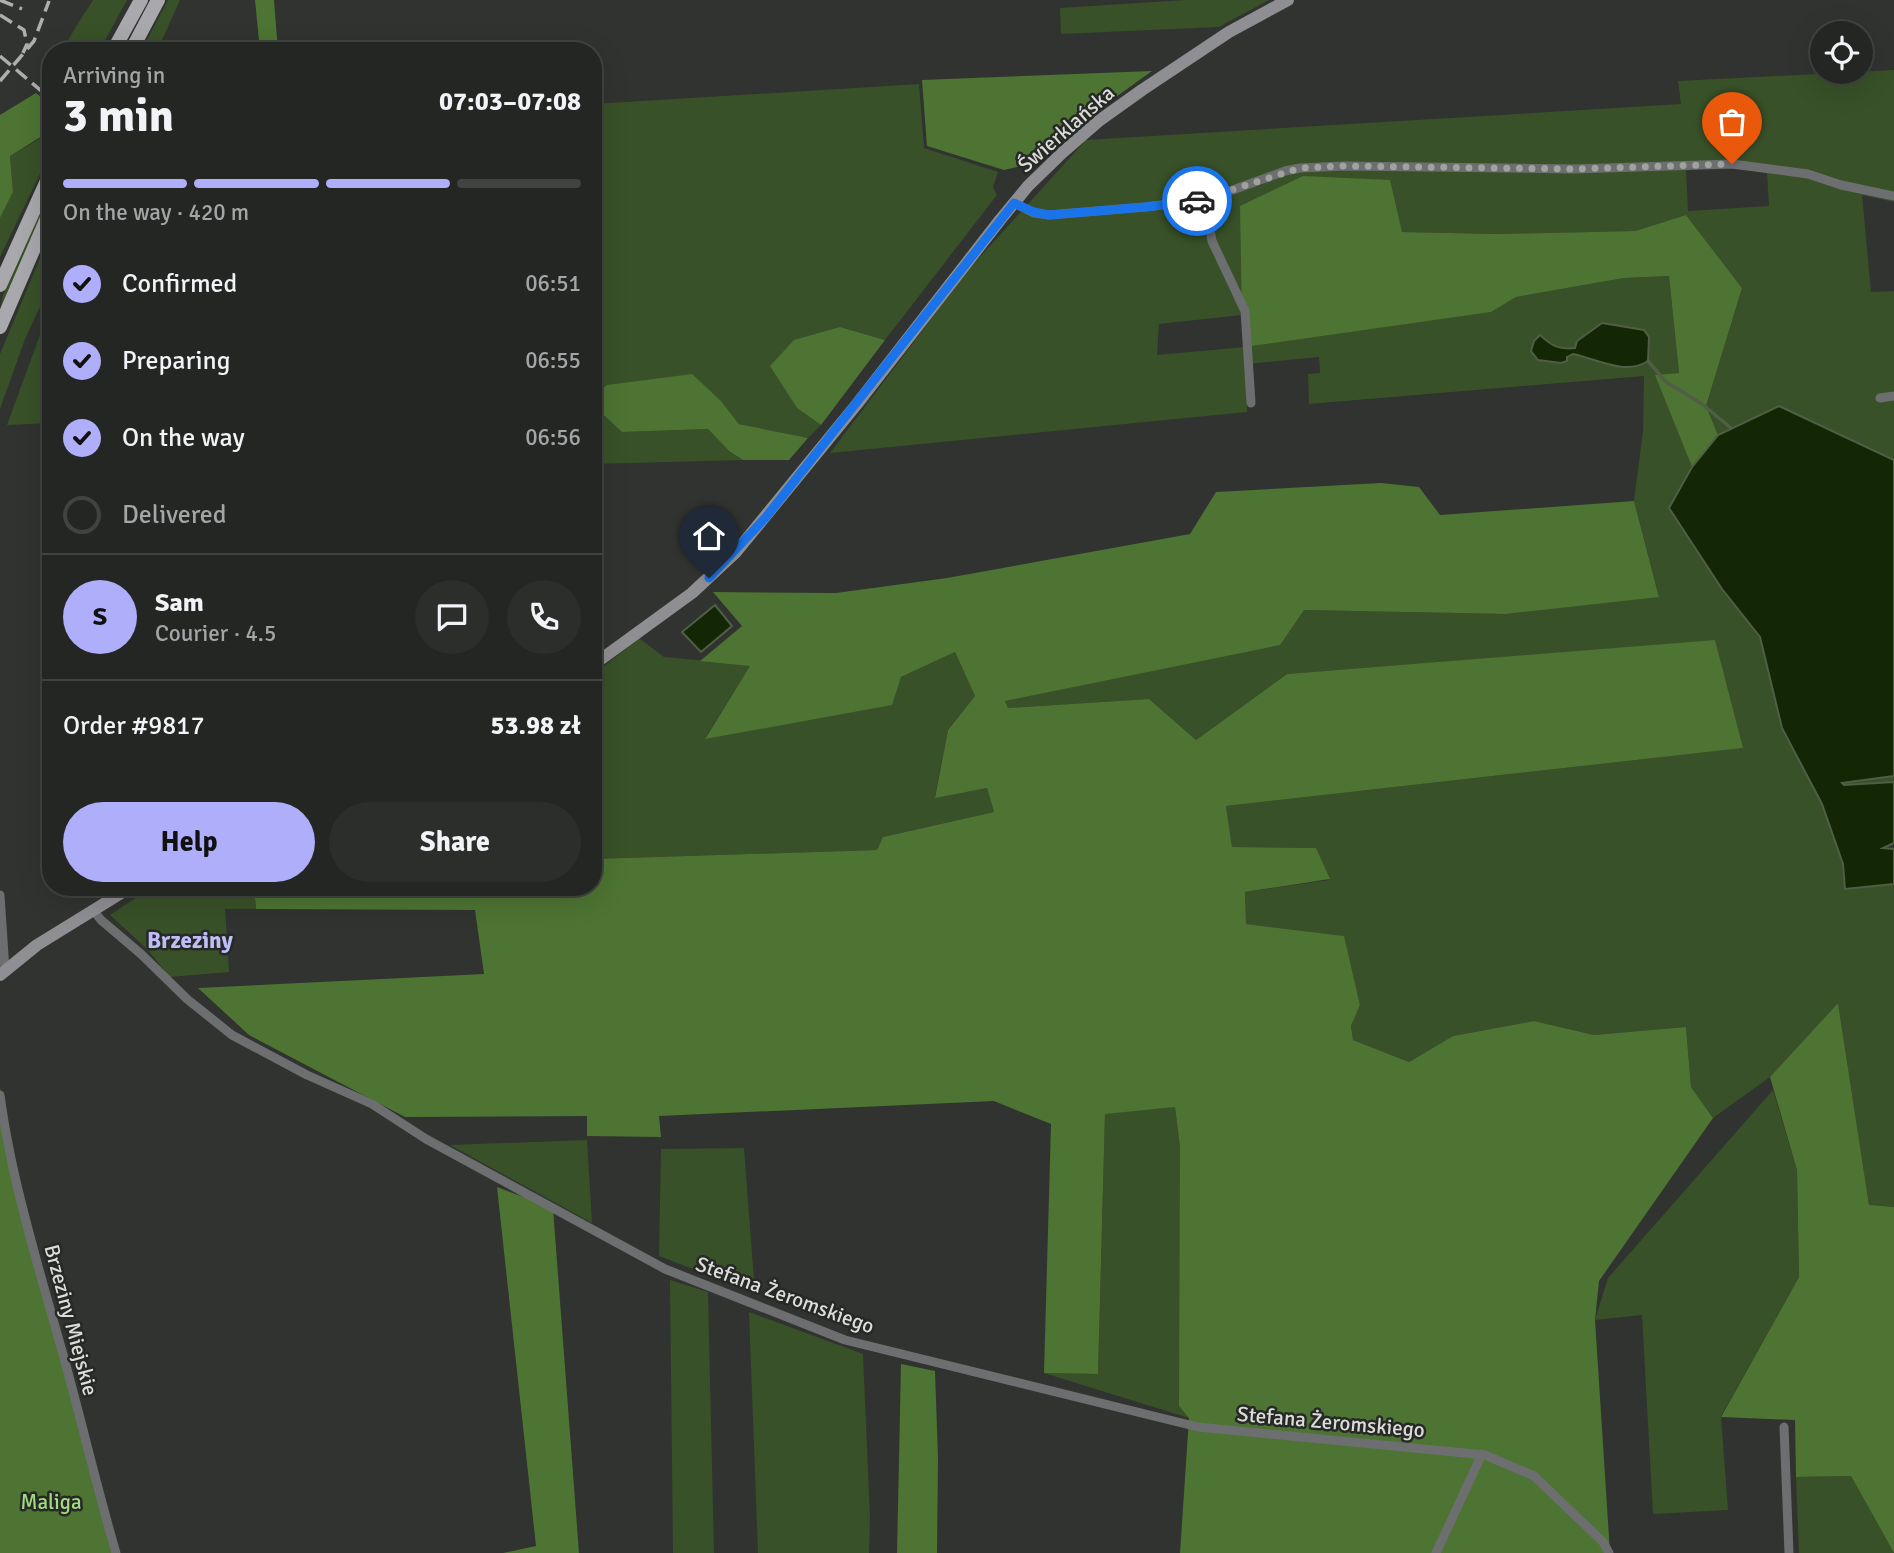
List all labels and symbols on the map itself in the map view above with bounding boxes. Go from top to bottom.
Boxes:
street label: Świerklańska [1012,80,1120,178]
pin [1702,92,1762,164]
courier [1162,166,1232,236]
pin [679,506,739,578]
district label: Brzeziny [147,926,233,955]
street label: Brzeziny Miejskie [38,1242,104,1398]
street label: Stefana Żeromskiego [692,1251,878,1339]
street label: Stefana Żeromskiego [1236,1401,1426,1443]
park label: Maliga [20,1489,82,1515]

